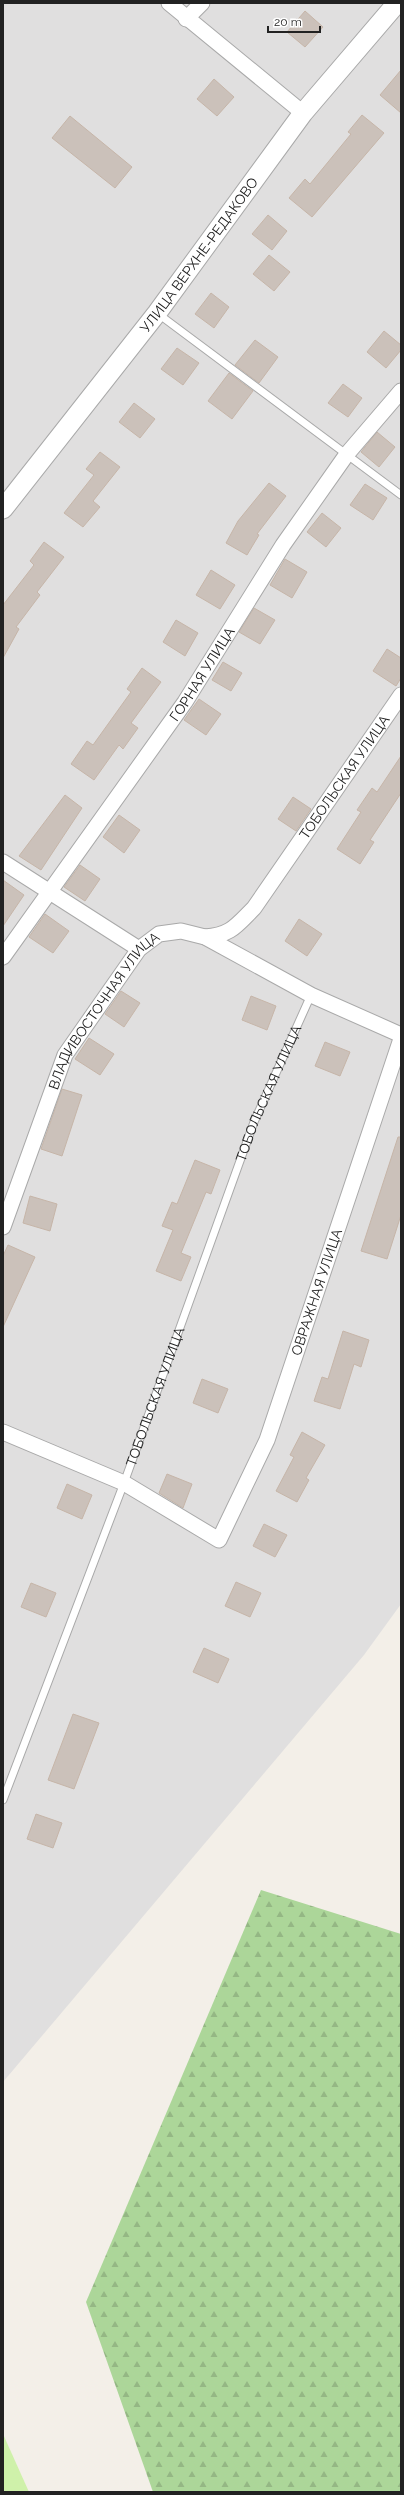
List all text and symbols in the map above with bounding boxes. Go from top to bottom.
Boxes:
scale bar [268,8,320,34]
text: 20 m [274,15,302,29]
street label: УЛИЦА ВЕРХНЕ-РЕДАКОВО [137,174,261,336]
street label: ГОРНАЯ УЛИЦА [166,624,238,724]
street label: ТОБОЛЬСКАЯ УЛИЦА [296,712,393,842]
street label: ВЛАДИВОСТОЧНАЯ УЛИЦА [45,928,163,1092]
street label: ТОБОЛЬСКАЯ УЛИЦА [232,1022,305,1164]
street label: ОВРАЖНАЯ УЛИЦА [288,1226,345,1357]
street label: ТОБОЛЬСКАЯ УЛИЦА [123,1324,188,1468]

